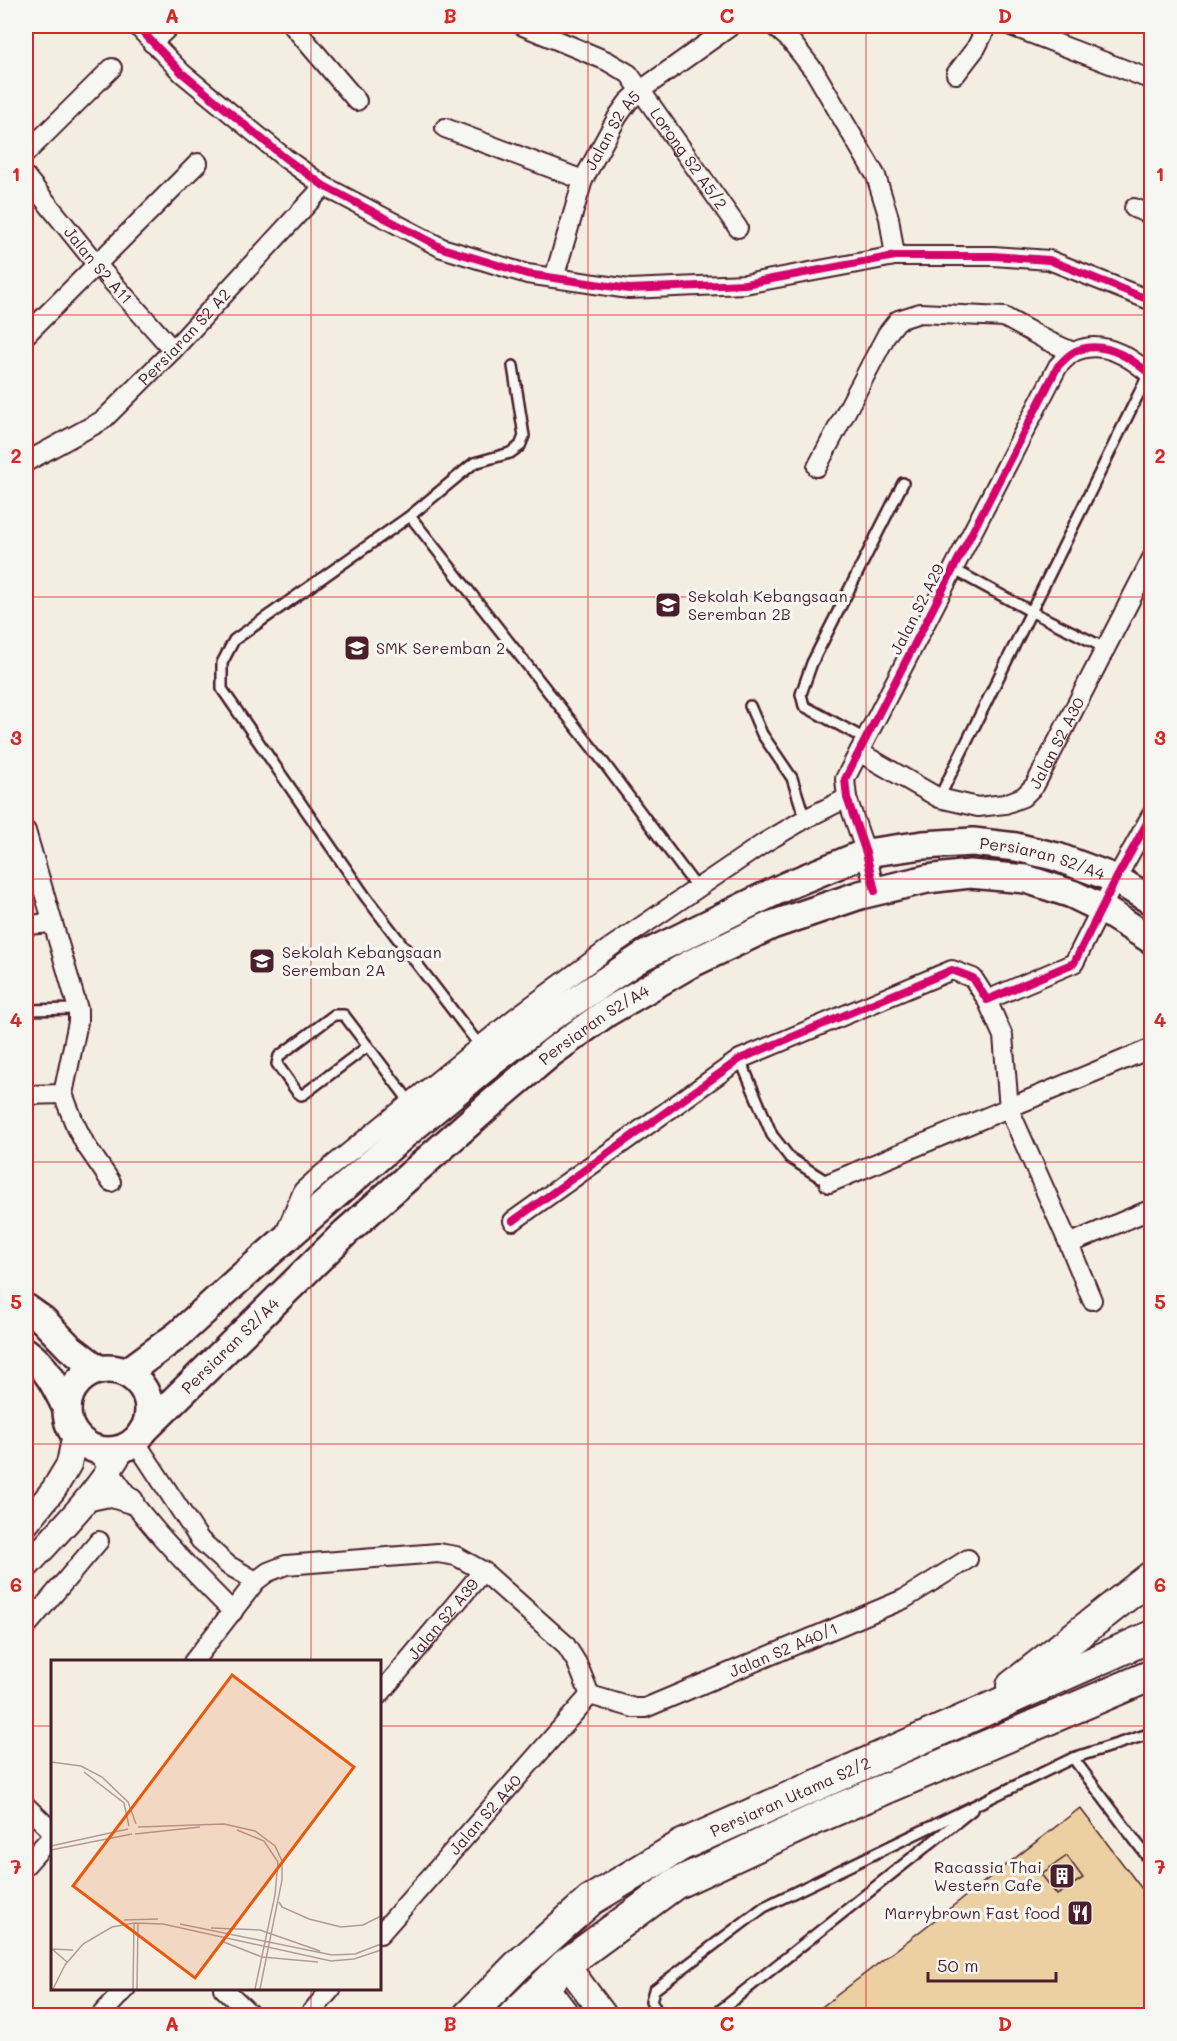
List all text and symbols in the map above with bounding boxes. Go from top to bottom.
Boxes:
text: A [165,2,179,28]
text: B [443,2,457,28]
text: C [720,2,735,28]
text: D [998,2,1012,28]
street label: Jalan S2 A5 [579,85,644,174]
street label: Lorong S2 A5/2 [646,103,732,213]
text: 1 [12,160,20,186]
text: 1 [1156,160,1164,186]
street label: Jalan S2 A11 [60,222,138,308]
street label: Persiaran S2 A2 [133,284,235,389]
text: 2 [10,442,22,468]
text: 2 [1154,442,1166,468]
street label: Jalan S2 A29 [885,560,948,658]
place label: Sekolah Kebangsaan Seremban 2B [688,585,848,624]
school or university icon: Sekolah Kebangsaan Seremban 2B [653,590,683,620]
school or university icon: SMK Seremban 2 [342,633,372,663]
place label: SMK Seremban 2 [376,637,505,658]
street label: Jalan S2 A30 [1024,693,1089,792]
text: 3 [10,724,22,750]
text: 3 [1154,724,1166,750]
street label: Persiaran S2/A4 [979,832,1109,884]
place label: Sekolah Kebangsaan Seremban 2A [282,941,442,980]
school or university icon: Sekolah Kebangsaan Seremban 2A [247,946,277,976]
street label: Persiaran S2/A4 [534,979,653,1069]
text: 4 [10,1006,23,1032]
text: 4 [1154,1006,1167,1032]
text: 5 [10,1288,22,1314]
text: 5 [1154,1288,1166,1314]
street label: Persiaran S2/A4 [176,1292,284,1398]
text: 6 [10,1571,22,1597]
text: 6 [1154,1571,1166,1597]
street label: Jalan S2 A39 [402,1574,483,1664]
street label: Jalan S2 A40/1 [726,1617,841,1681]
inset map [51,1660,381,1990]
street label: Persiaran Utama S2/2 [707,1752,873,1841]
street label: Jalan S2 A40 [444,1770,526,1859]
text: 7 [10,1853,22,1879]
text: 7 [1154,1853,1166,1879]
place label: Racassia Thai Western Cafe [934,1856,1042,1895]
building icon: Racassia Thai Western Cafe [1047,1861,1077,1891]
restaurant icon: Marrybrown Fast food [1065,1898,1095,1928]
place label: Marrybrown Fast food [885,1902,1060,1923]
scale bar [928,1945,1056,1983]
text: 50 m [937,1953,979,1977]
text: A [165,2010,179,2036]
text: B [443,2010,457,2036]
text: C [720,2010,735,2036]
text: D [998,2010,1012,2036]

